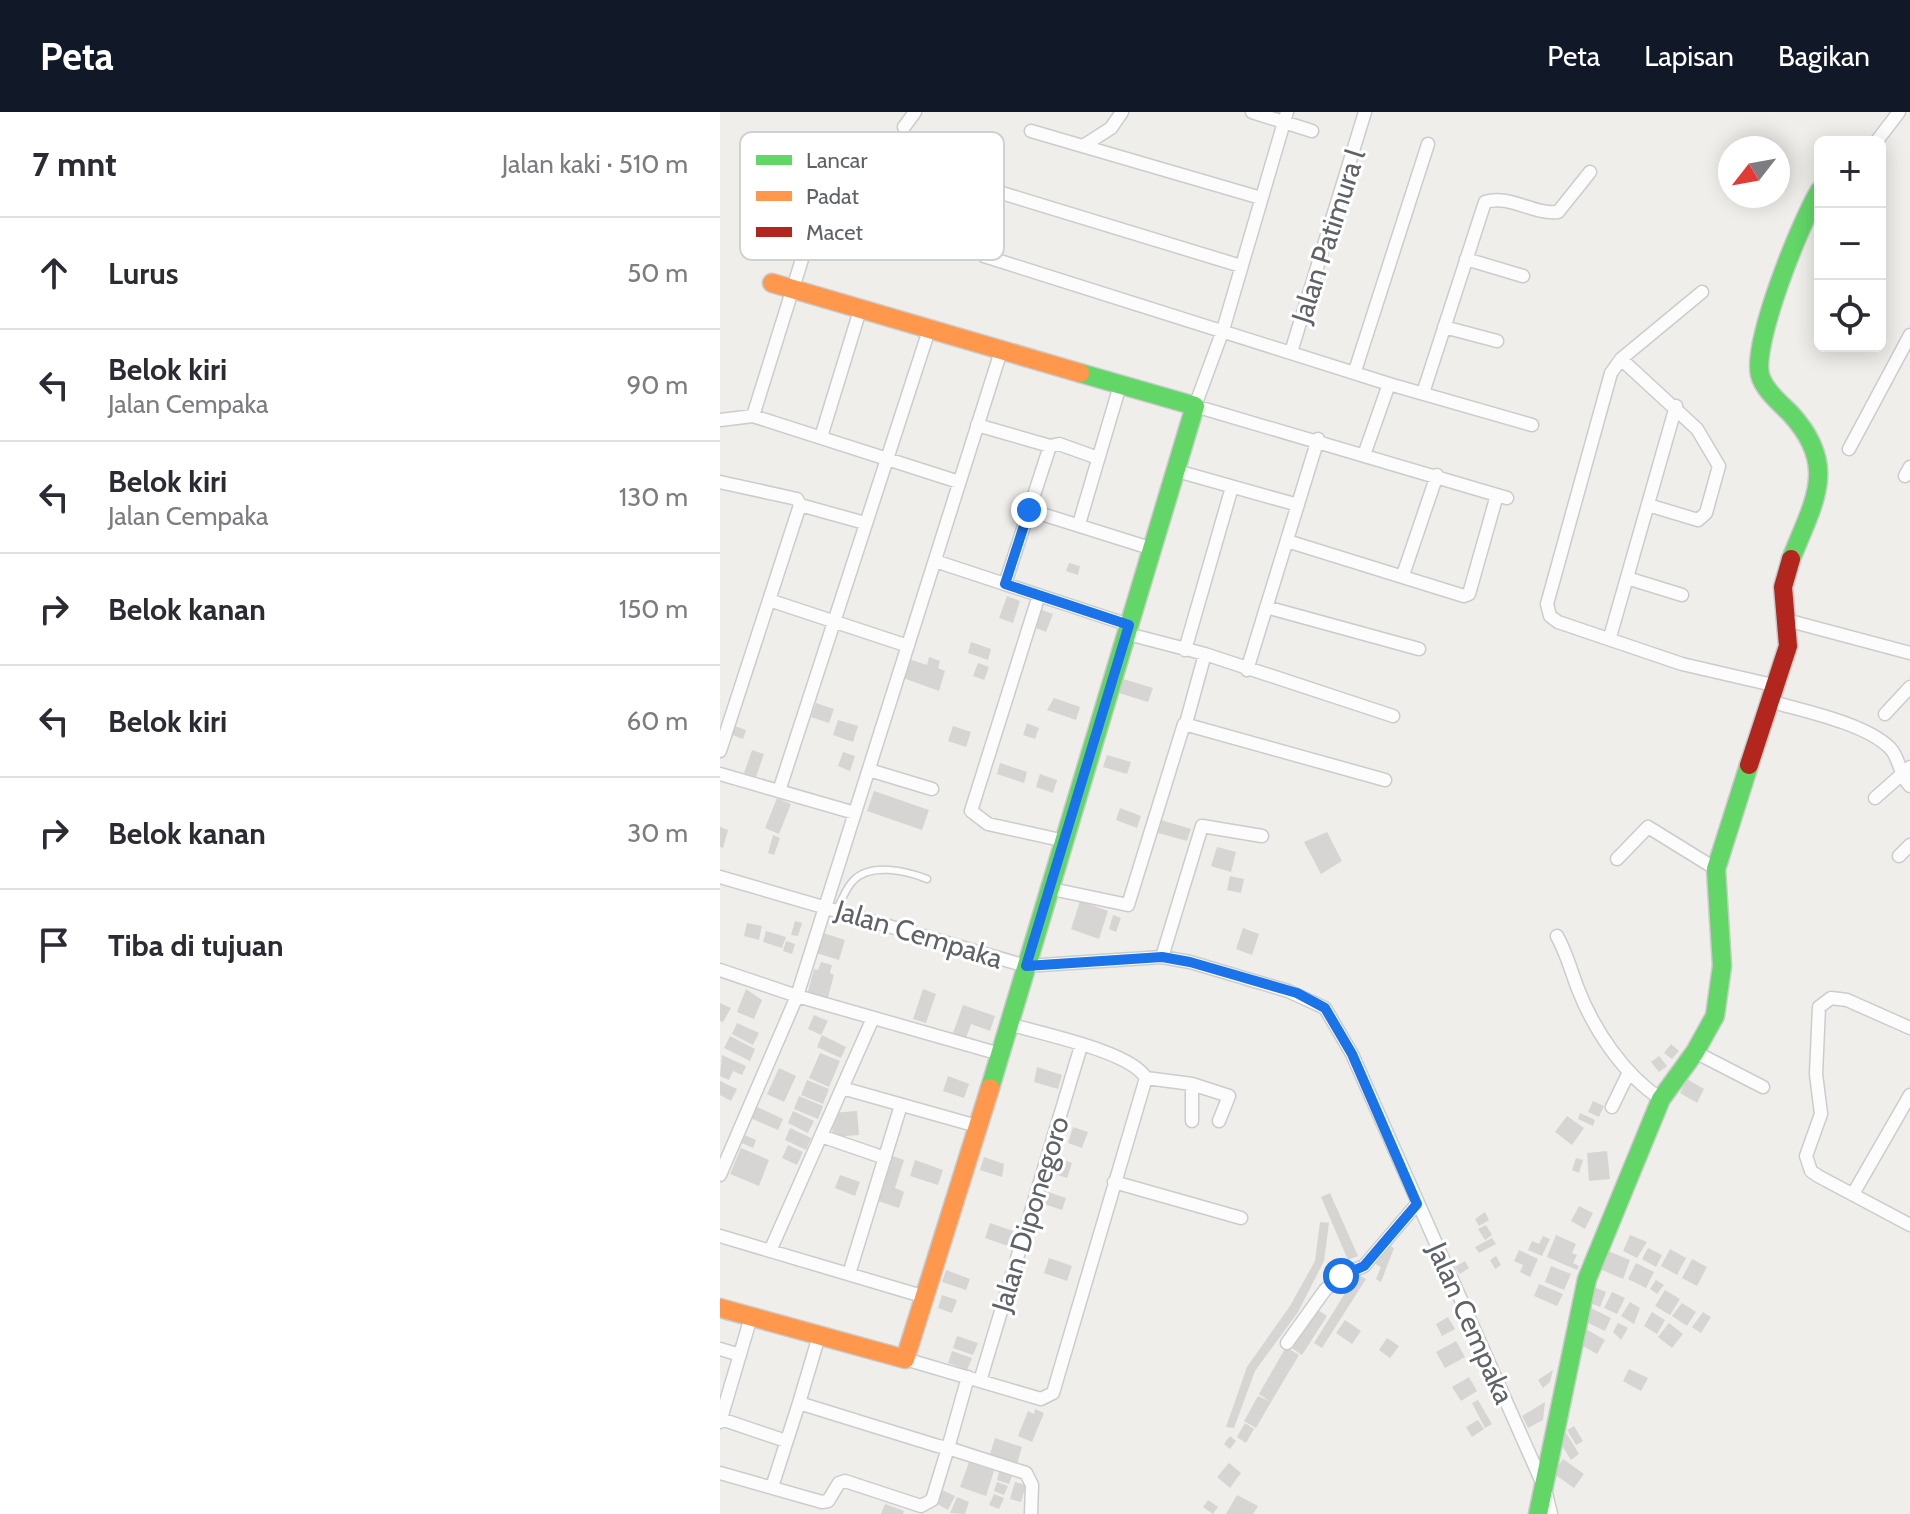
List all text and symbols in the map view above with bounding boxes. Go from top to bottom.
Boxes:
text: Peta [40,33,114,80]
text: Peta [1547,39,1600,73]
text: Lapisan [1644,39,1734,73]
text: Bagikan [1778,39,1870,73]
legend [740,132,1004,260]
north arrow [1718,136,1790,208]
map controls [1814,136,1886,352]
button: + [1814,136,1886,208]
text: 7 mnt [32,143,117,185]
street label: Jalan Patimura l [1284,144,1372,328]
text: Lancar [806,147,867,174]
text: Jalan kaki · 510 m [502,148,688,180]
text: Padat [806,183,859,210]
button: − [1814,208,1886,280]
text: Macet [806,219,863,246]
icon: ahead [32,251,76,295]
text: Lurus [108,255,179,292]
text: 50 m [627,257,688,289]
button: locate [1814,280,1886,352]
text: Belok kiri [108,351,227,388]
icon: left [32,363,76,407]
text: 90 m [626,369,688,401]
text: Jalan Cempaka [108,388,269,420]
text: Belok kiri [108,463,227,500]
icon: left [32,475,76,519]
text: 130 m [619,481,688,513]
route end [1011,492,1047,528]
text: Jalan Cempaka [108,500,269,532]
icon: right [32,587,76,631]
text: Belok kanan [108,591,266,628]
text: 150 m [619,593,688,625]
icon: left [32,699,76,743]
text: Belok kiri [108,703,227,740]
text: 60 m [626,705,688,737]
icon: right [32,811,76,855]
text: Belok kanan [108,815,266,852]
text: 30 m [627,817,688,849]
street label: Jalan Cempaka [830,892,1007,976]
icon: arrive [32,923,76,967]
text: Tiba di tujuan [108,927,284,964]
street label: Jalan Diponegoro [984,1112,1076,1317]
street label: Jalan Cempaka [1420,1236,1522,1409]
route start [1323,1258,1359,1294]

